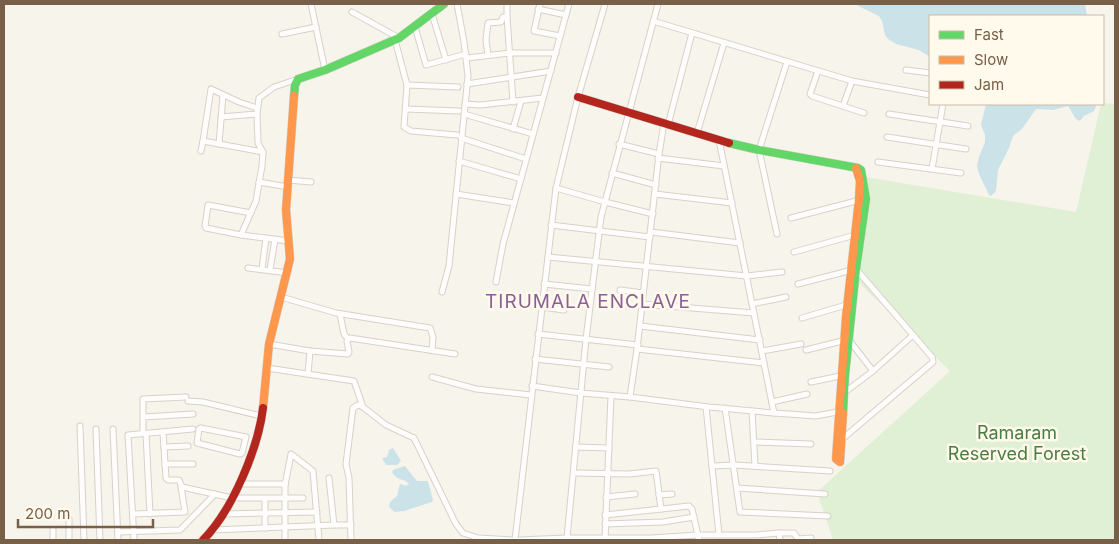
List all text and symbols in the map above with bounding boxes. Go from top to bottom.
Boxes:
legend [929,15,1104,105]
text: Fast [974,25,1004,44]
text: Slow [974,50,1008,69]
text: Jam [974,75,1004,94]
district label: TIRUMALA ENCLAVE [485,290,691,313]
park label: Ramaram Reserved Forest [948,422,1086,464]
scale bar [18,496,152,528]
text: 200 m [25,504,70,523]

